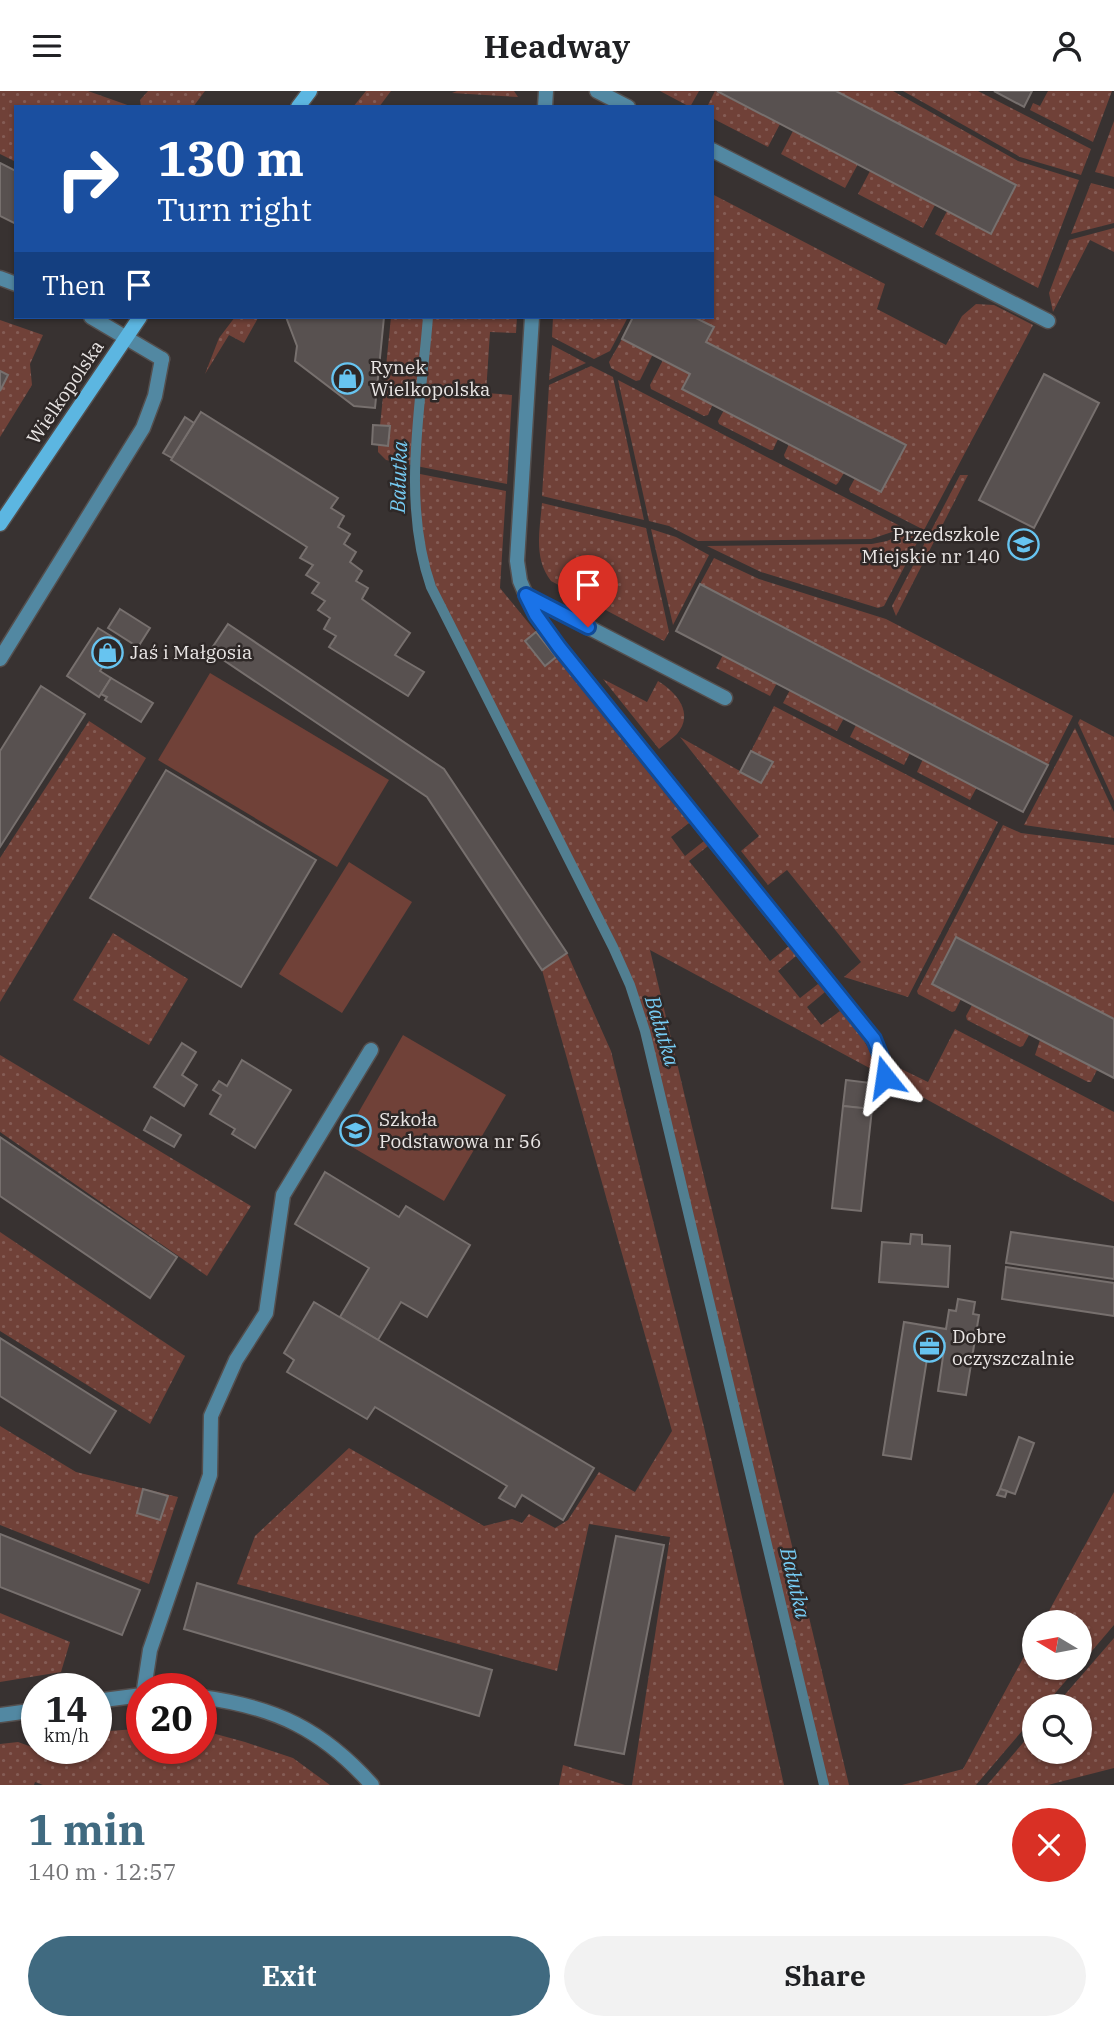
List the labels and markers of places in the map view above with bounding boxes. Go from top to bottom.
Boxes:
place label: Rynek Wielkopolska [370,355,491,401]
shop icon: Rynek Wielkopolska [330,361,364,395]
place label: Przedszkole Miejskie nr 140 [861,522,1000,568]
school or university icon: Przedszkole Miejskie nr 140 [1006,528,1040,562]
pin [558,555,618,627]
shop icon: Jaś i Małgosia [90,635,124,669]
place label: Jaś i Małgosia [130,640,252,664]
place label: Szkoła Podstawowa nr 56 [379,1107,541,1153]
school or university icon: Szkoła Podstawowa nr 56 [339,1113,373,1147]
place label: Dobre oczyszczalnie [952,1324,1075,1370]
office icon: Dobre oczyszczalnie [912,1330,946,1364]

